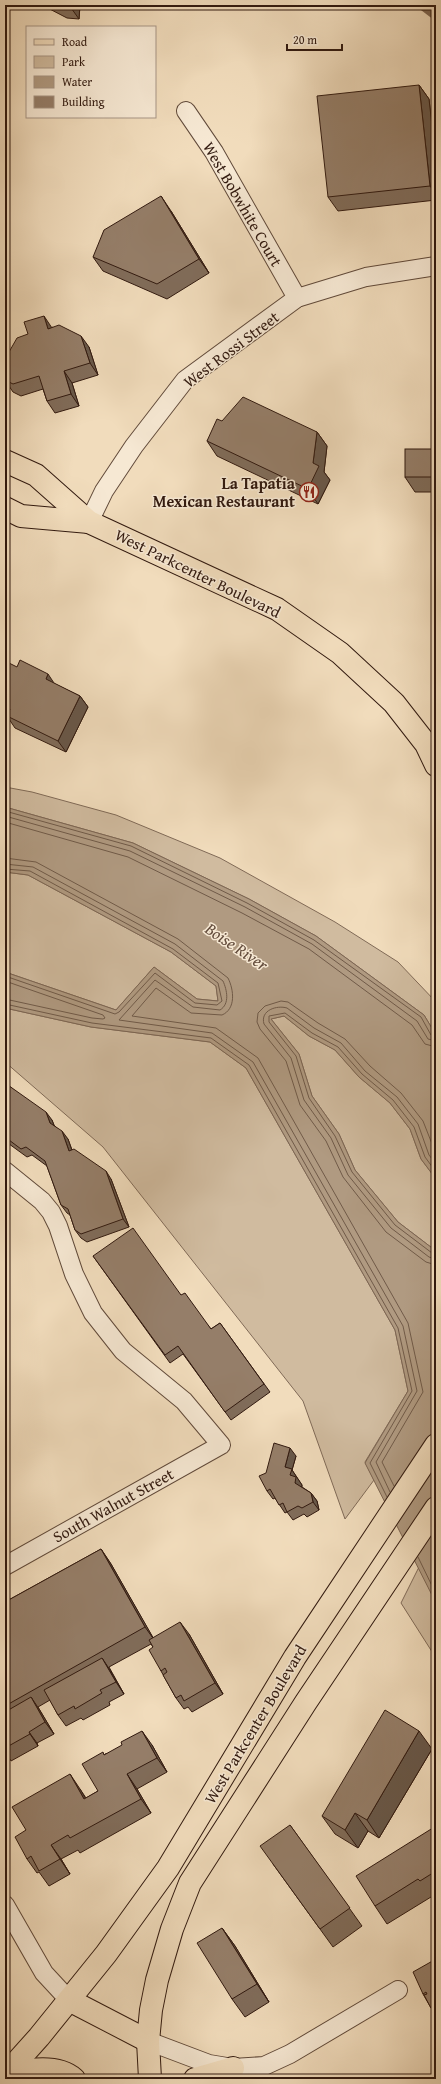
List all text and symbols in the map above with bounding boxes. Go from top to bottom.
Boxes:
legend [26,26,156,118]
scale bar [287,26,342,52]
text: 20 m [293,31,317,48]
text: Road [62,33,88,50]
text: Park [62,53,86,70]
text: Water [62,73,92,90]
text: Building [62,93,105,110]
street label: West Bobwhite Court [197,137,289,271]
street label: West Rossi Street [178,305,284,393]
place label: La Tapatia Mexican Restaurant [153,471,296,513]
restaurant icon: La Tapatia Mexican Restaurant [298,481,320,503]
street label: West Parkcenter Boulevard [111,522,285,624]
water label: Boise River [200,915,274,977]
street label: South Walnut Street [48,1462,178,1548]
street label: West Parkcenter Boulevard [198,1639,312,1808]

